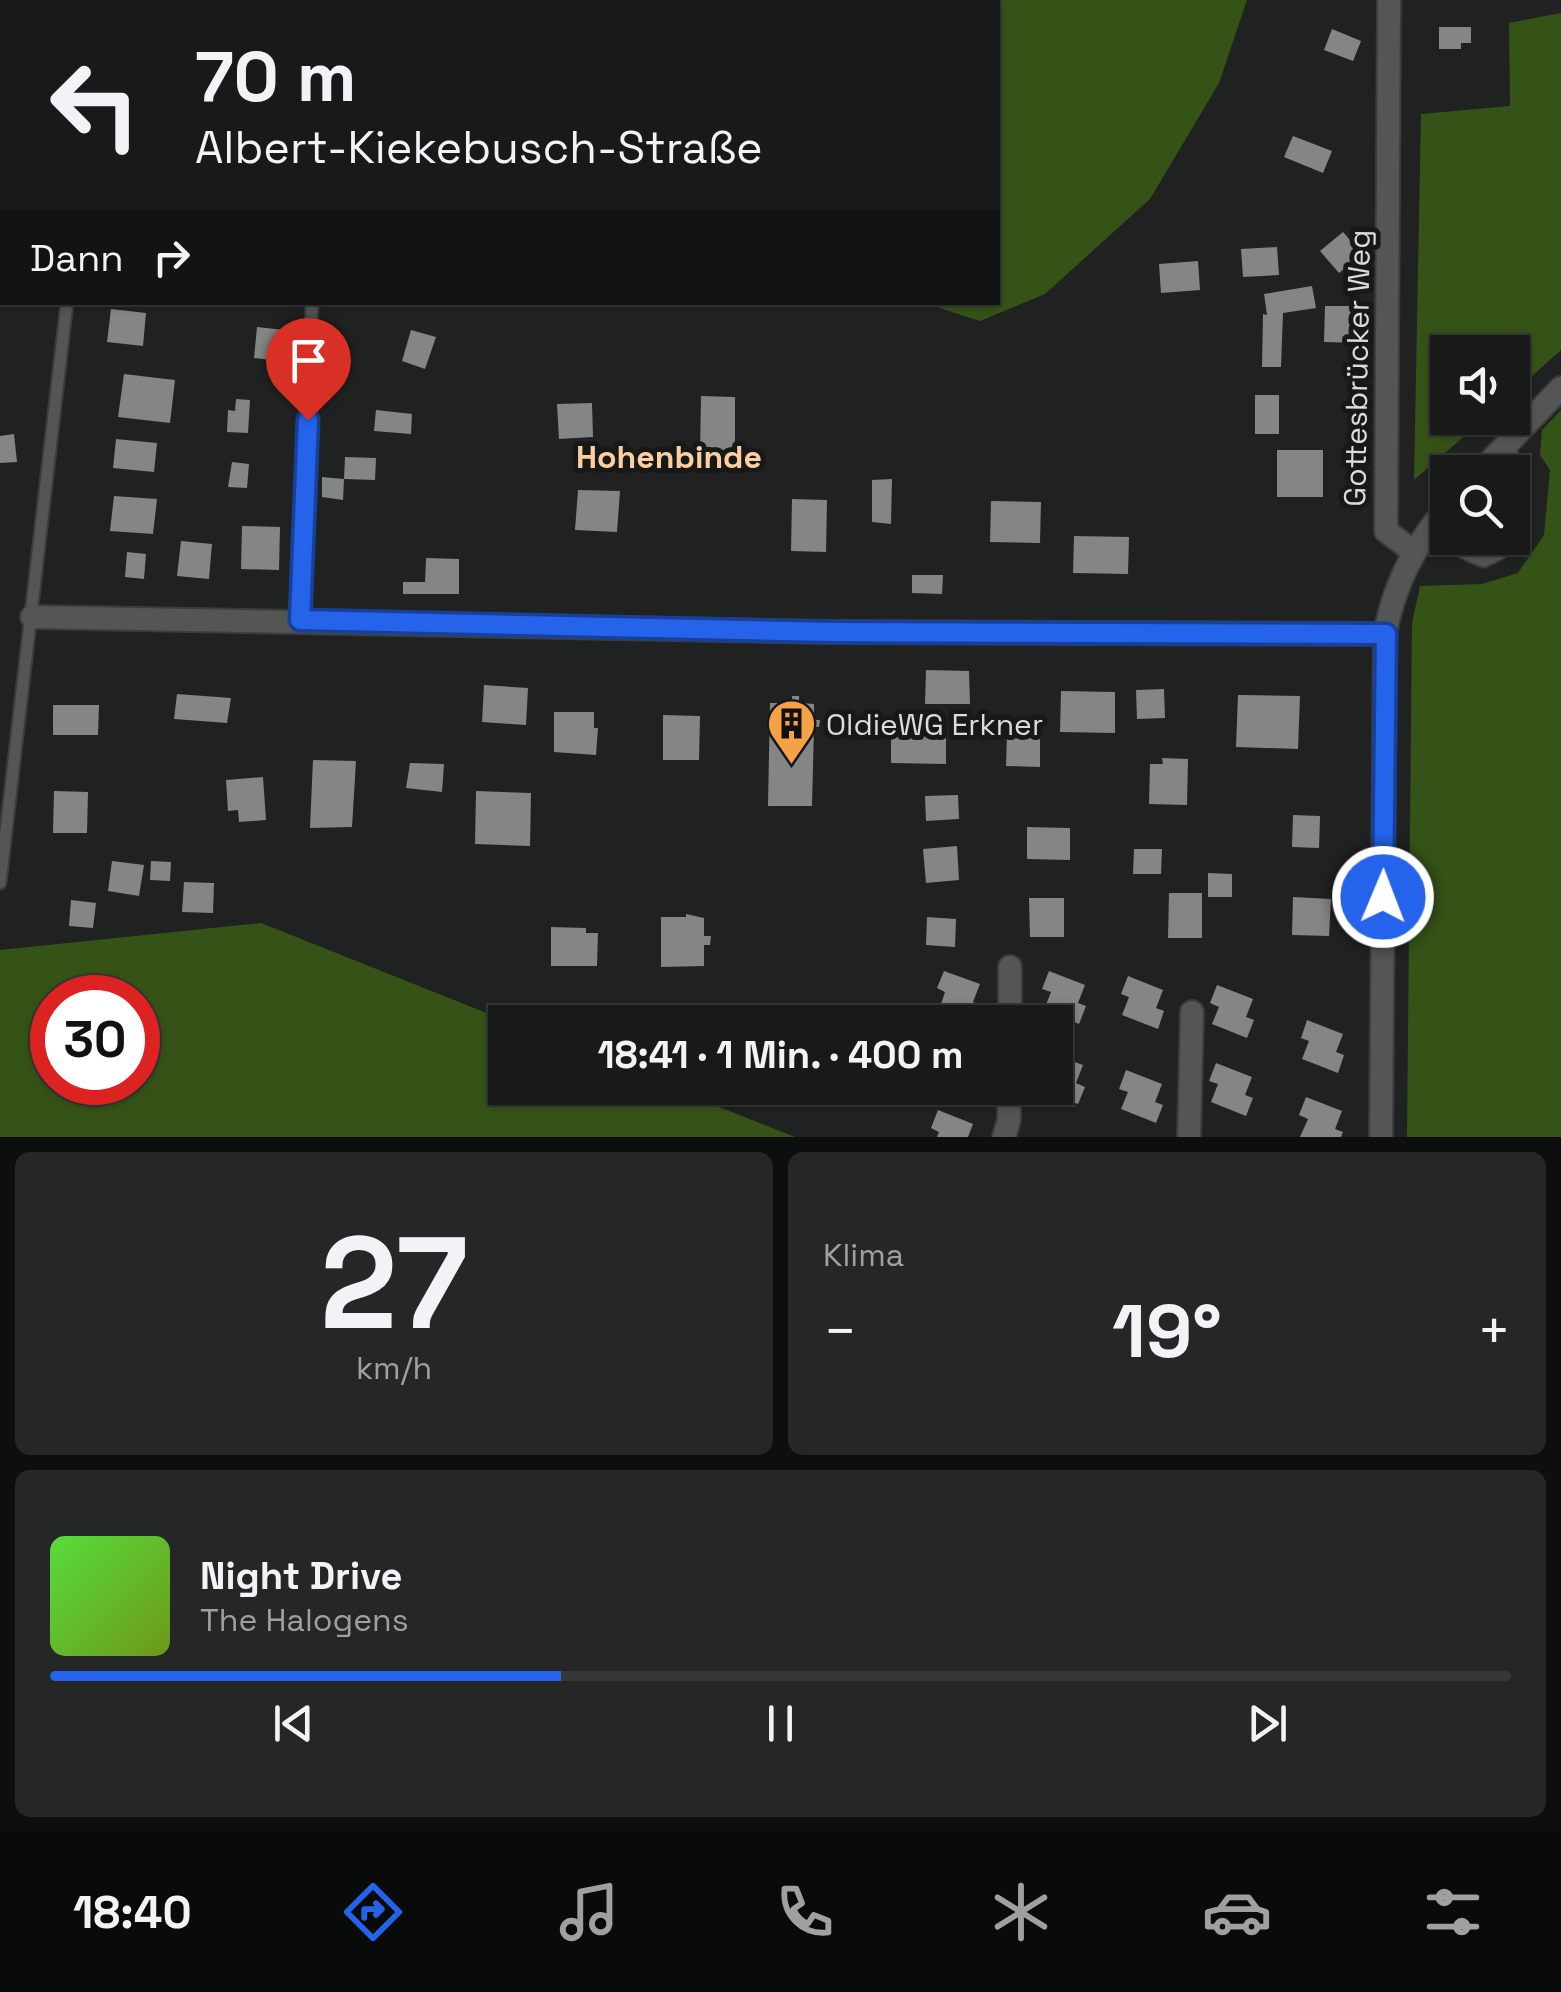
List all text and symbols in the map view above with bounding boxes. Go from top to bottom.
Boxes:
text: 70 m [195,32,356,121]
icon: left [30,40,160,170]
text: Albert-Kiekebusch-Straße [195,119,763,176]
street label: Gottesbrücker Weg [1335,229,1379,507]
icon: right [144,230,199,285]
text: Dann [30,234,124,282]
pin [266,318,351,421]
icon: arrive [281,333,336,388]
map controls [1430,335,1530,555]
button: sound [1430,335,1530,435]
district label: Hohenbinde [576,437,762,477]
button: search [1430,455,1530,555]
building icon: OldieWG Erkner [765,698,817,766]
place label: OldieWG Erkner [826,705,1043,744]
position arrow [1331,845,1435,949]
speed limit sign: 30 [30,975,160,1105]
text: 18:41 · 1 Min. · 400 m [598,1031,963,1079]
text: 27 [320,1200,468,1366]
text: Klima [823,1235,904,1275]
text: 19° [1112,1283,1222,1379]
text: − [823,1296,857,1366]
text: + [1477,1296,1511,1366]
text: km/h [356,1348,432,1388]
text: Night Drive [200,1552,402,1600]
text: The Halogens [200,1600,409,1640]
icon: previous [266,1696,321,1751]
icon: pause [753,1696,808,1751]
icon: next [1240,1696,1295,1751]
icon: directions [338,1877,408,1947]
icon: music [554,1877,624,1947]
icon: phone [770,1877,840,1947]
icon: climate [986,1877,1056,1947]
icon: car [1202,1877,1272,1947]
icon: filters [1418,1877,1488,1947]
text: 18:40 [73,1884,192,1941]

